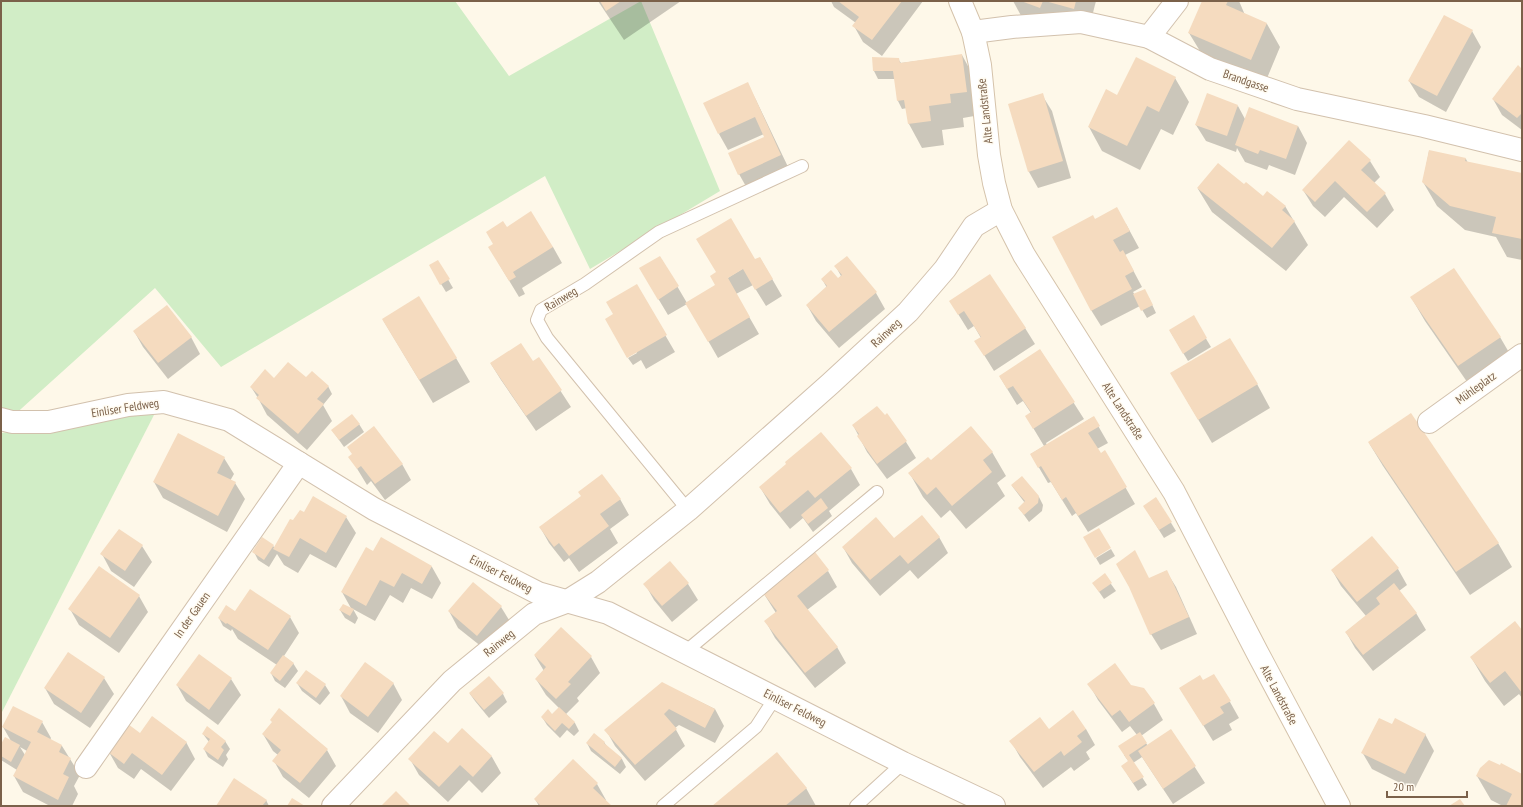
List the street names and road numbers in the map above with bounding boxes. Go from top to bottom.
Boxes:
street label: Brandgasse [1221,66,1271,95]
street label: Alte Landstraße [974,78,995,144]
street label: Rainweg [542,283,580,314]
street label: Rainweg [868,315,904,350]
street label: Mühleplatz [1453,368,1499,407]
street label: Alte Landstraße [1099,379,1148,442]
street label: Einliser Feldweg [90,395,160,420]
street label: Einliser Feldweg [467,551,535,596]
street label: In der Gauen [170,589,213,641]
street label: Rainweg [480,626,517,660]
street label: Alte Landstraße [1257,662,1301,727]
street label: Einliser Feldweg [761,685,829,730]

